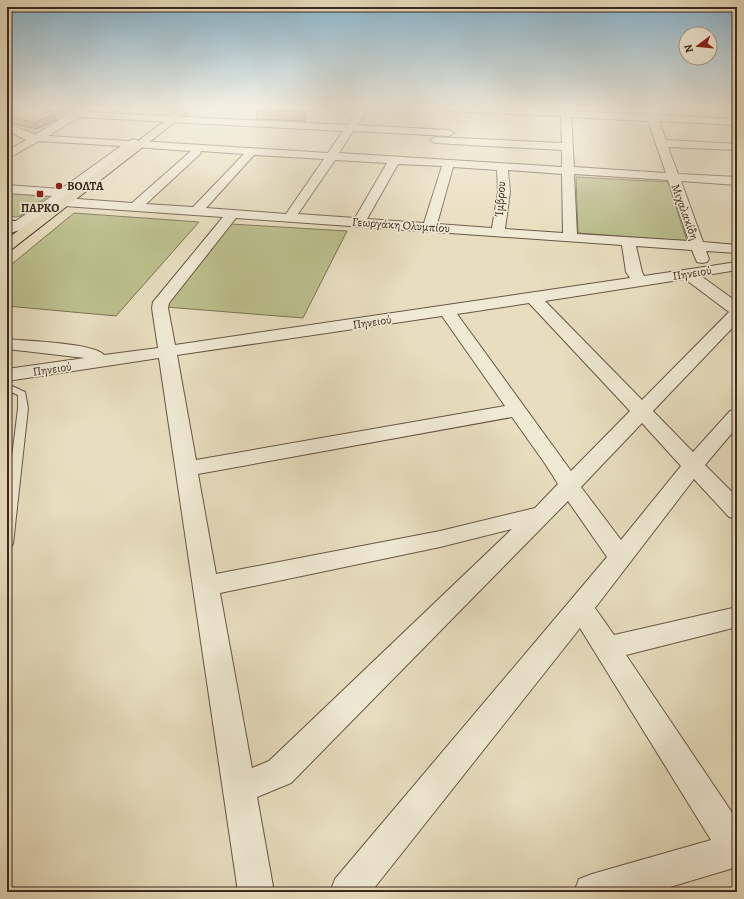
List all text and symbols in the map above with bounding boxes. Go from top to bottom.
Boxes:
north arrow [678,26,718,66]
text: N [681,43,697,55]
place label: ΒΟΛΤΑ [67,178,104,194]
marker: ΒΟΛΤΑ [54,181,64,191]
street label: Ίμβρου [491,181,509,217]
street label: Μιχαλακίδη [667,182,703,242]
marker: ΠΑΡΚΟ [35,189,45,199]
place label: ΠΑΡΚΟ [21,200,59,216]
street label: Γεωργάκη Ολυμπίου [351,214,451,236]
street label: Πηνειού [671,262,713,284]
street label: Πηνειού [351,311,393,333]
street label: Πηνειού [31,358,73,380]

